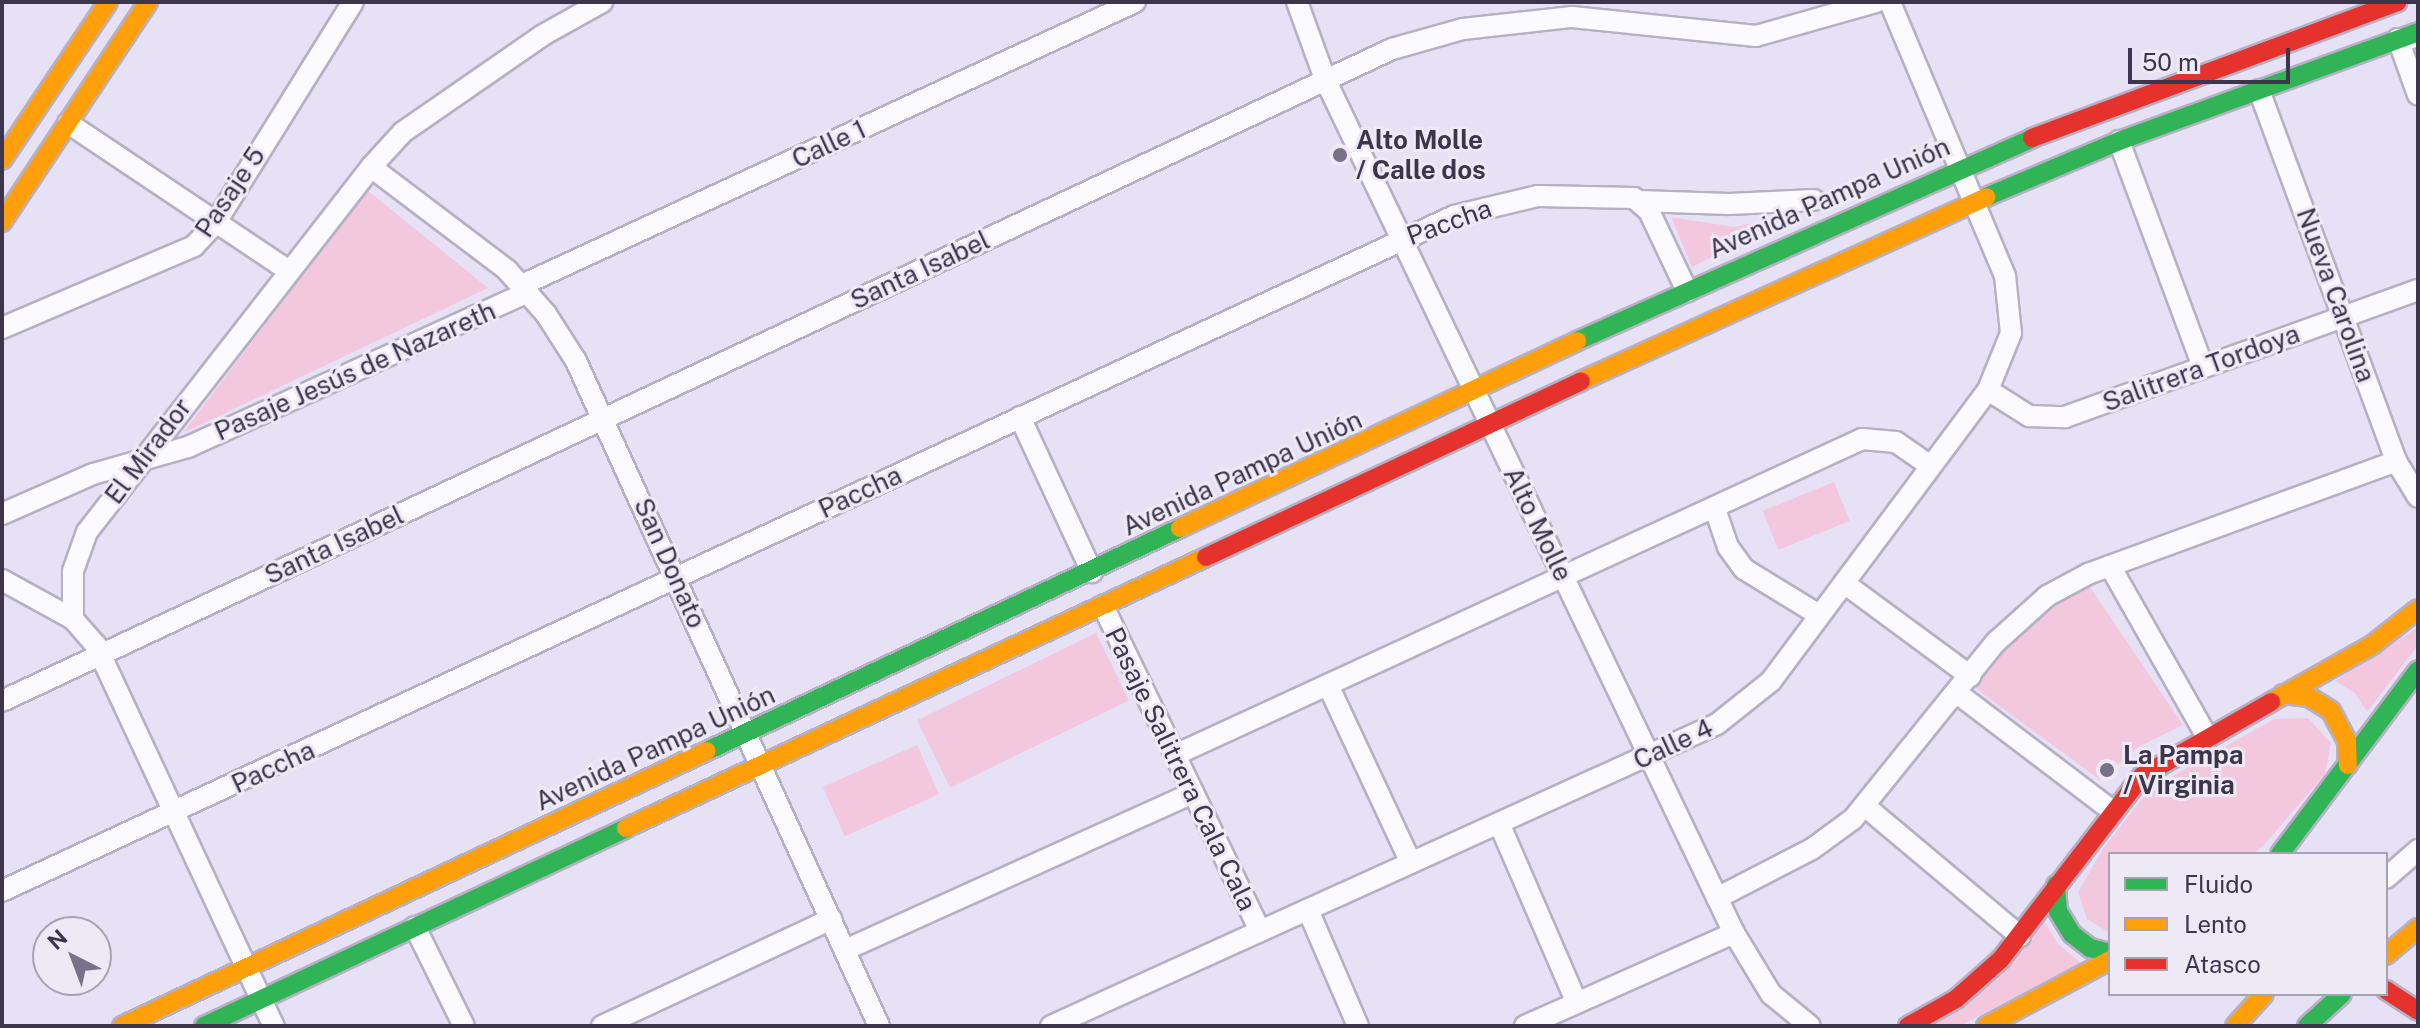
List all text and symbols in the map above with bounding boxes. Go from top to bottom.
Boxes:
scale bar [2132,32,2294,82]
text: 50 m [2142,48,2199,76]
street label: Calle 1 [787,113,871,175]
place label: Alto Molle / Calle dos [1356,124,1486,186]
street label: Avenida Pampa Unión [1704,131,1954,265]
street label: Pasaje 5 [188,141,272,243]
marker: Alto Molle / Calle dos [1331,146,1349,164]
street label: Paccha [1402,192,1496,252]
street label: Nueva Carolina [2290,204,2382,386]
street label: Santa Isabel [845,224,995,316]
street label: Pasaje Jesús de Nazareth [209,295,501,447]
street label: Salitrera Tordoya [2098,318,2304,418]
street label: El Mirador [98,392,198,510]
street label: Avenida Pampa Unión [1117,404,1367,542]
street label: Paccha [814,459,906,525]
street label: Alto Molle [1497,462,1579,586]
street label: San Donato [627,493,713,633]
street label: Santa Isabel [259,499,409,591]
street label: Pasaje Salitrera Cala Cala [1099,622,1263,916]
street label: Avenida Pampa Unión [530,679,780,817]
street label: Calle 4 [1628,712,1718,776]
street label: Paccha [227,734,319,800]
place label: La Pampa / Virginia [2123,739,2243,800]
marker: La Pampa / Virginia [2098,761,2116,779]
legend [2108,852,2388,996]
text: Fluido [2184,870,2253,898]
text: Lento [2184,910,2247,938]
north arrow [32,916,112,996]
text: N [42,924,72,955]
text: Atasco [2184,950,2261,978]

